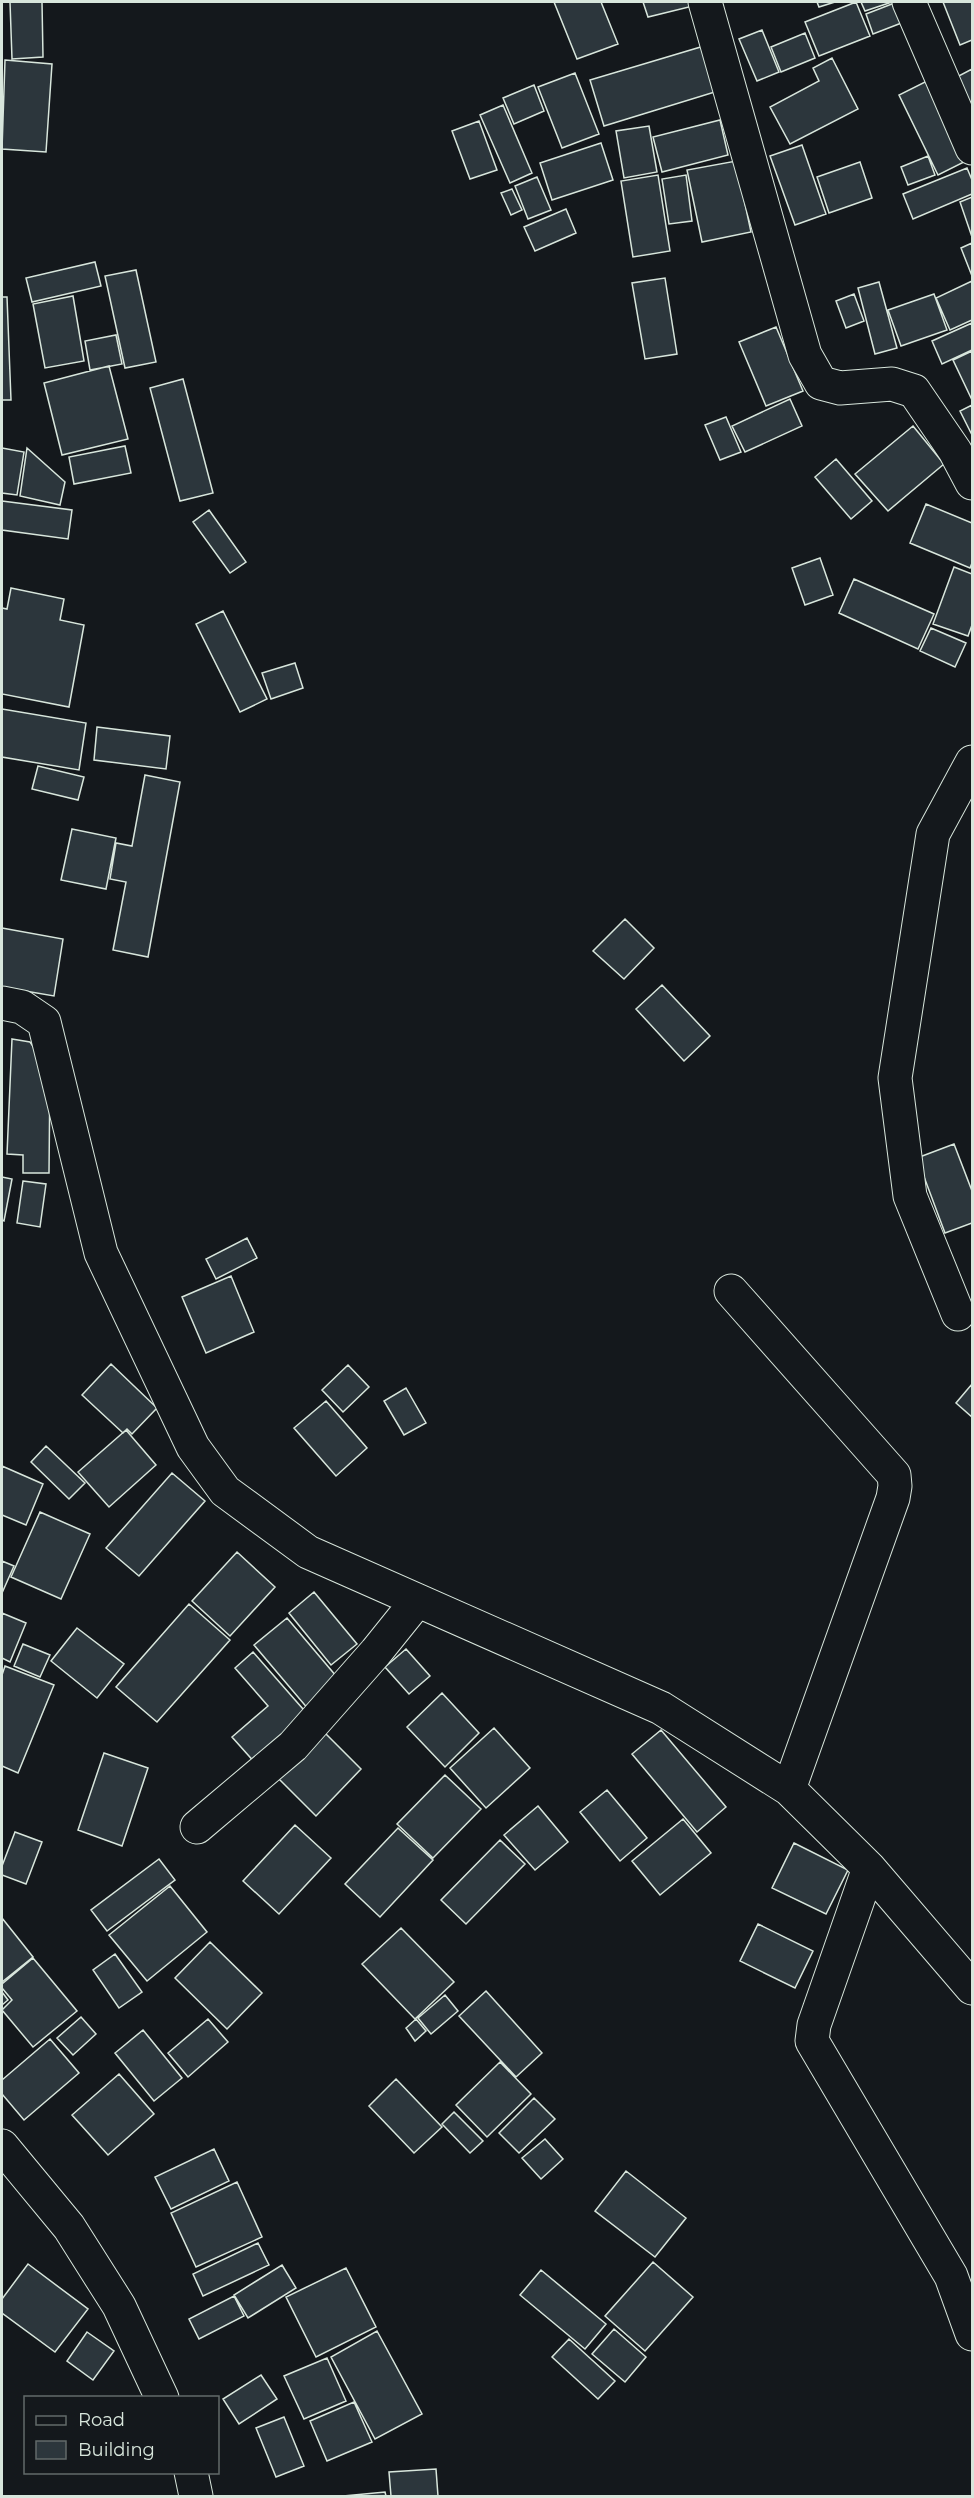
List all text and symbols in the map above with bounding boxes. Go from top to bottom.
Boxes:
legend [24,2396,219,2474]
text: Road [78,2409,125,2431]
text: Building [78,2439,155,2461]

